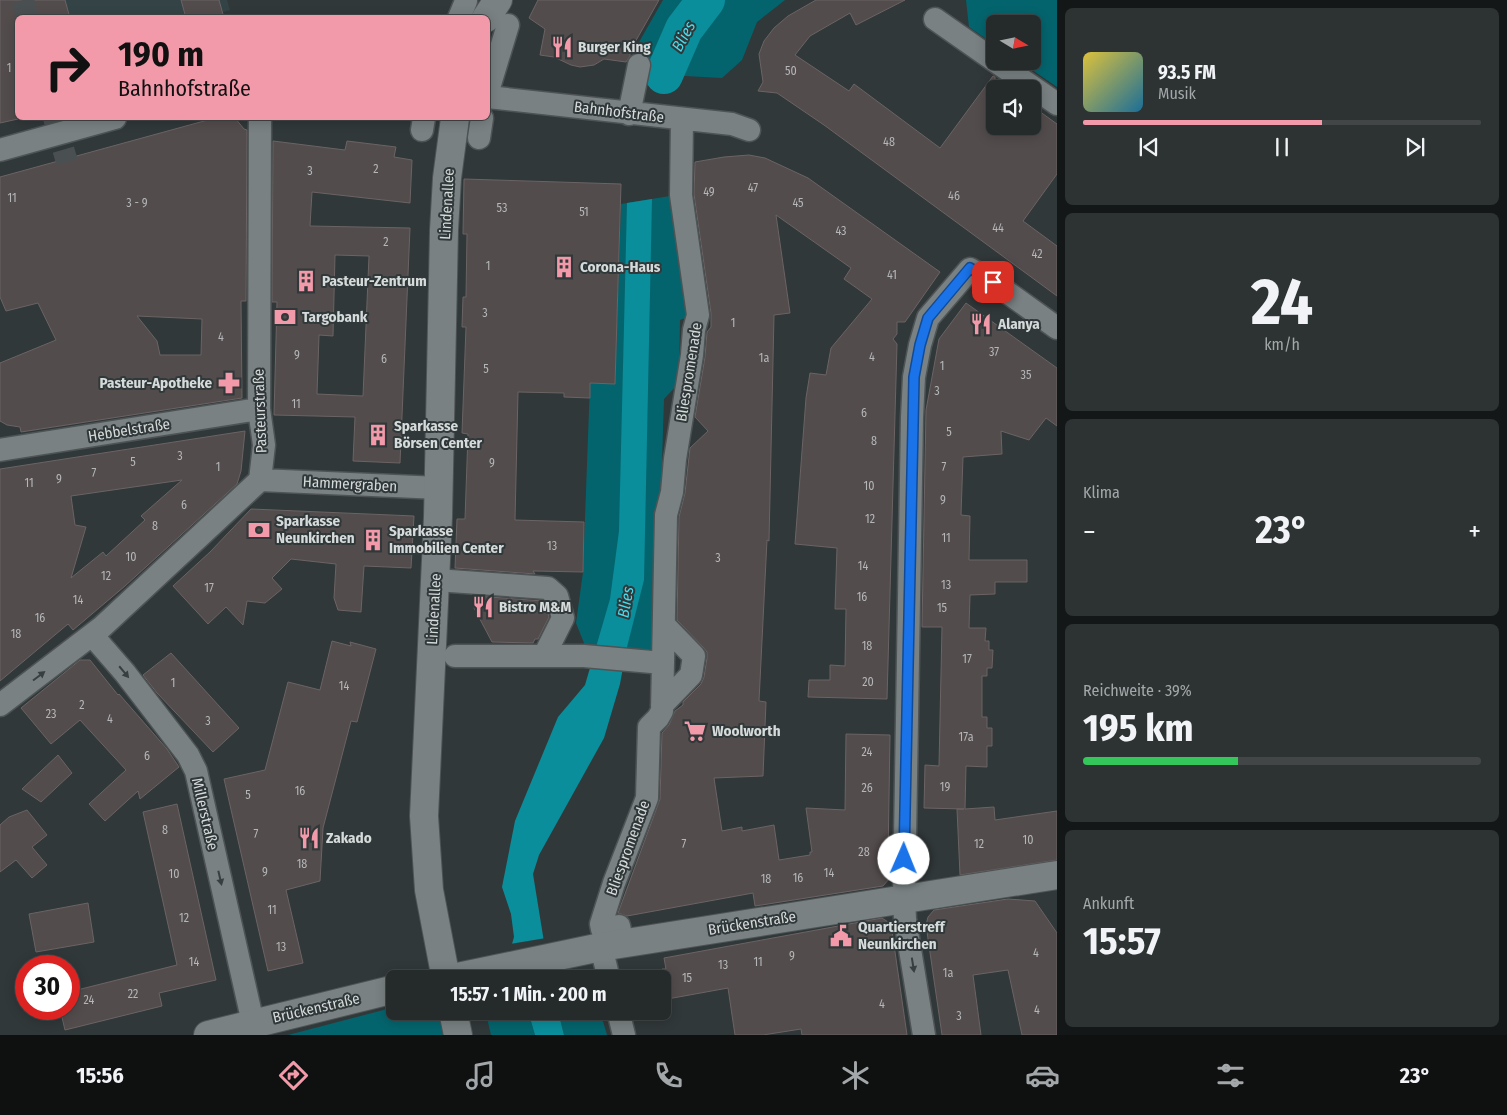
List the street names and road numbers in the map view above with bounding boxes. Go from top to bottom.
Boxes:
street label: Bahnhofstraße [573,98,665,126]
street label: Lindenallee [436,168,458,240]
street label: Bliespromenade [672,321,706,423]
street label: Pasteurstraße [250,368,270,454]
street label: Hebbelstraße [87,415,171,445]
street label: Hammergraben [302,473,398,495]
street label: Lindenallee [423,573,445,645]
street label: Millerstraße [188,776,222,852]
street label: Bliespromenade [602,798,654,898]
street label: Brückenstraße [707,907,797,939]
street label: Brückenstraße [271,989,361,1027]

